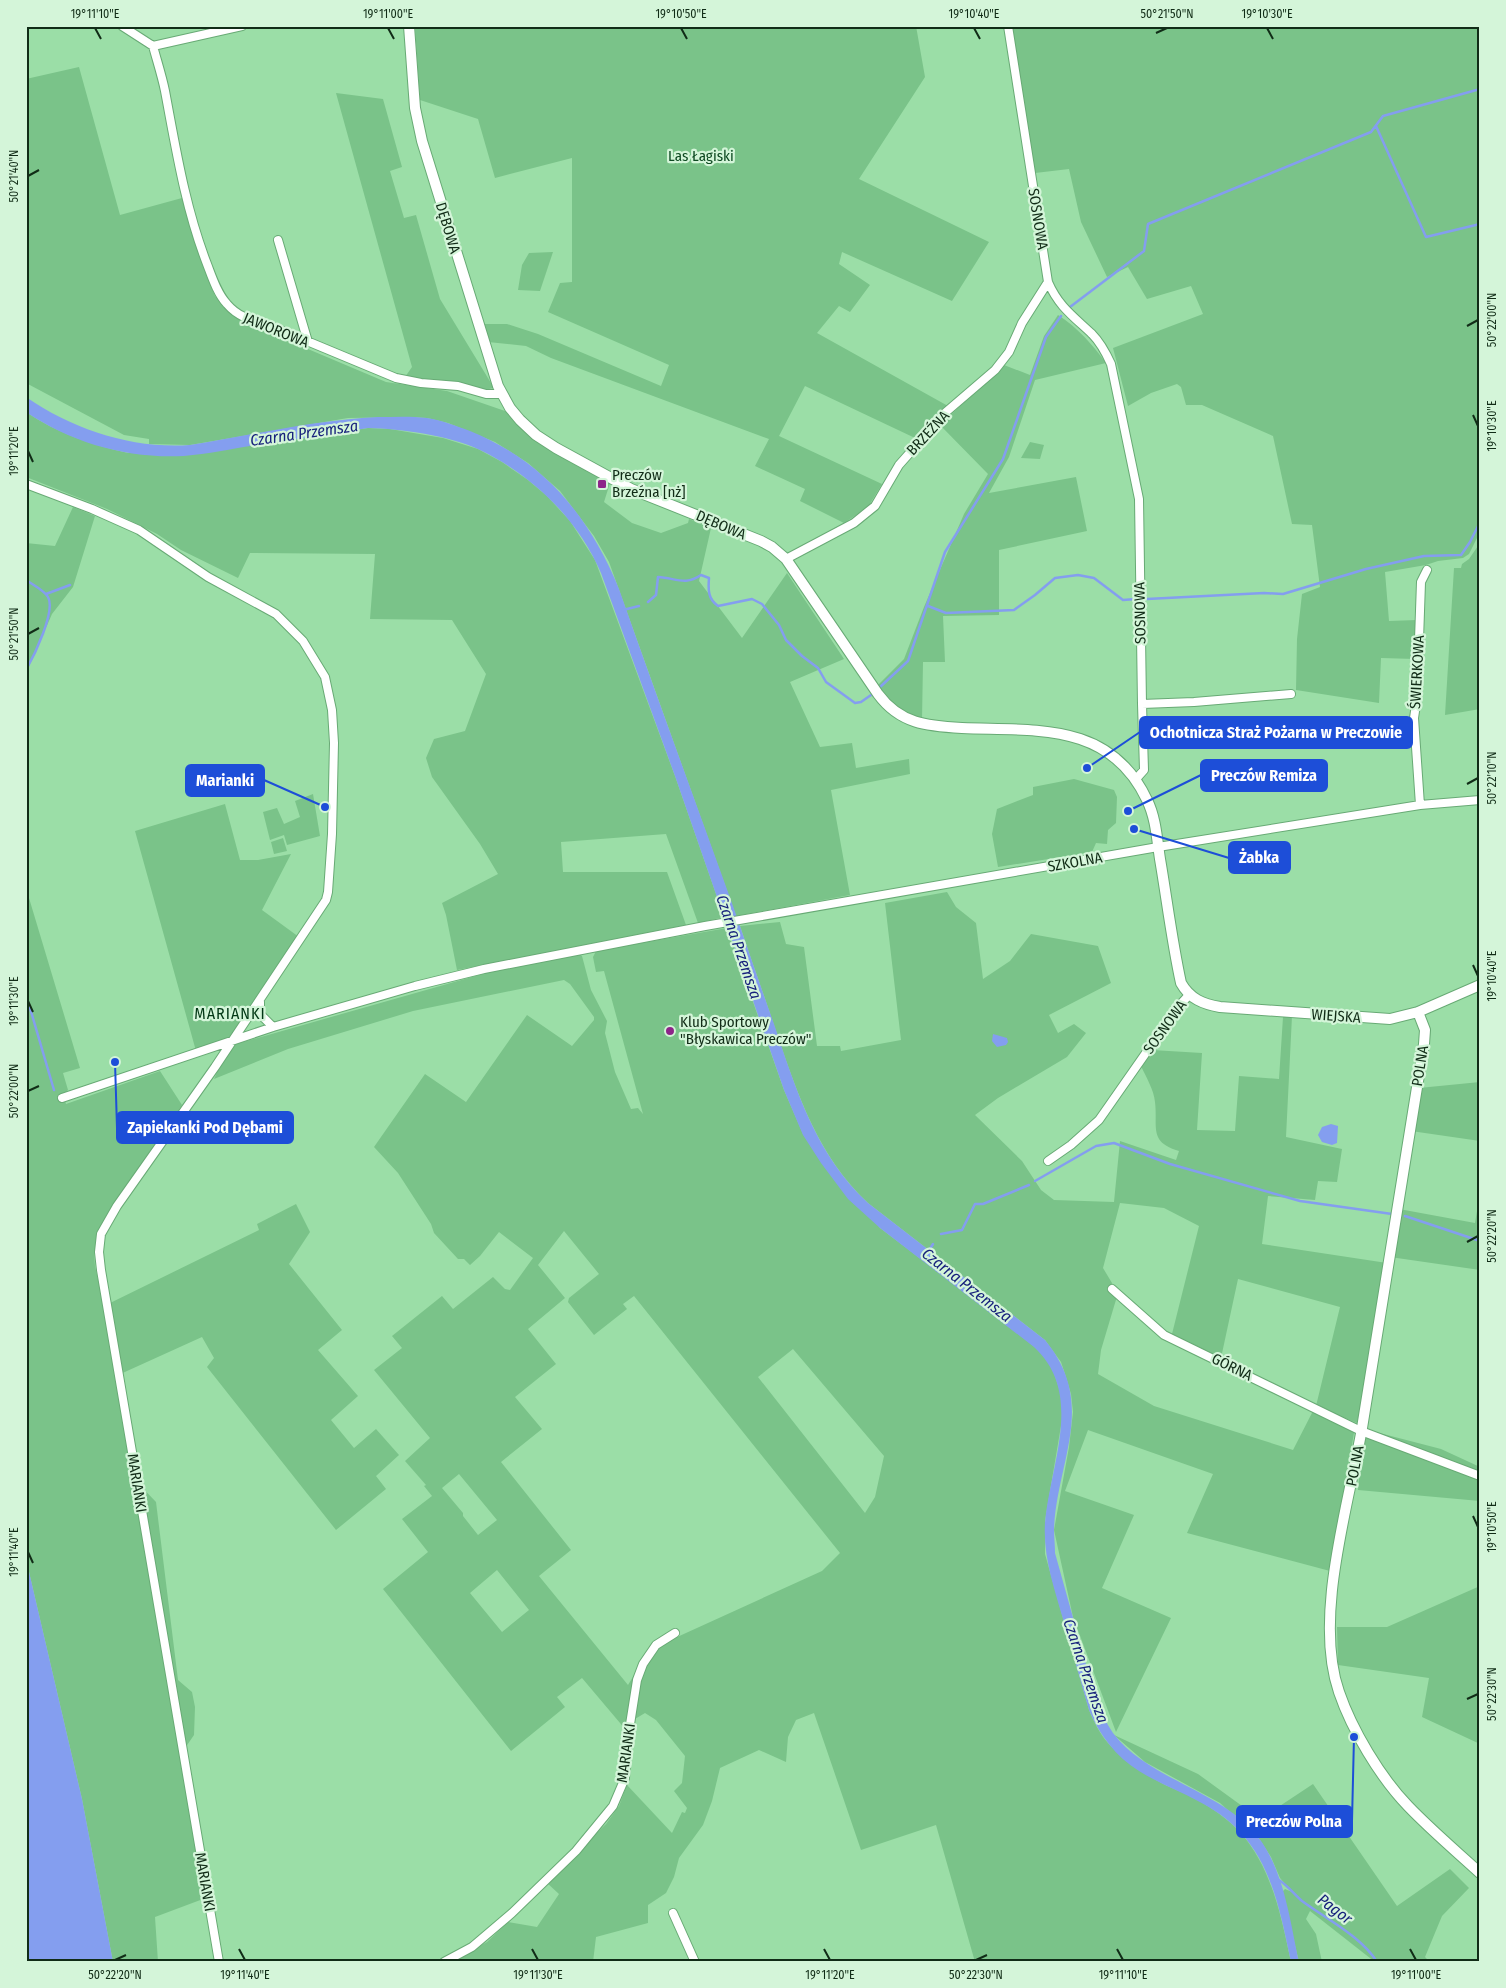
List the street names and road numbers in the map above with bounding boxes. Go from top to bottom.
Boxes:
street label: SOSNOWA [1024,187,1052,251]
street label: DĘBOWA [432,200,464,256]
street label: JAWOROWA [241,309,312,351]
street label: BRZEŹNA [903,407,953,459]
street label: DĘBOWA [693,506,749,544]
street label: SOSNOWA [1130,582,1150,644]
street label: ŚWIERKOWA [1406,635,1428,709]
street label: SZKOLNA [1046,848,1104,876]
street label: SOSNOWA [1140,997,1191,1057]
street label: WIEJSKA [1311,1005,1361,1027]
street label: POLNA [1408,1044,1432,1088]
street label: GÓRNA [1209,1349,1255,1385]
street label: POLNA [1342,1444,1368,1488]
street label: MARIANKI [123,1452,151,1514]
street label: MARIANKI [613,1722,639,1784]
street label: MARIANKI [191,1851,219,1913]

